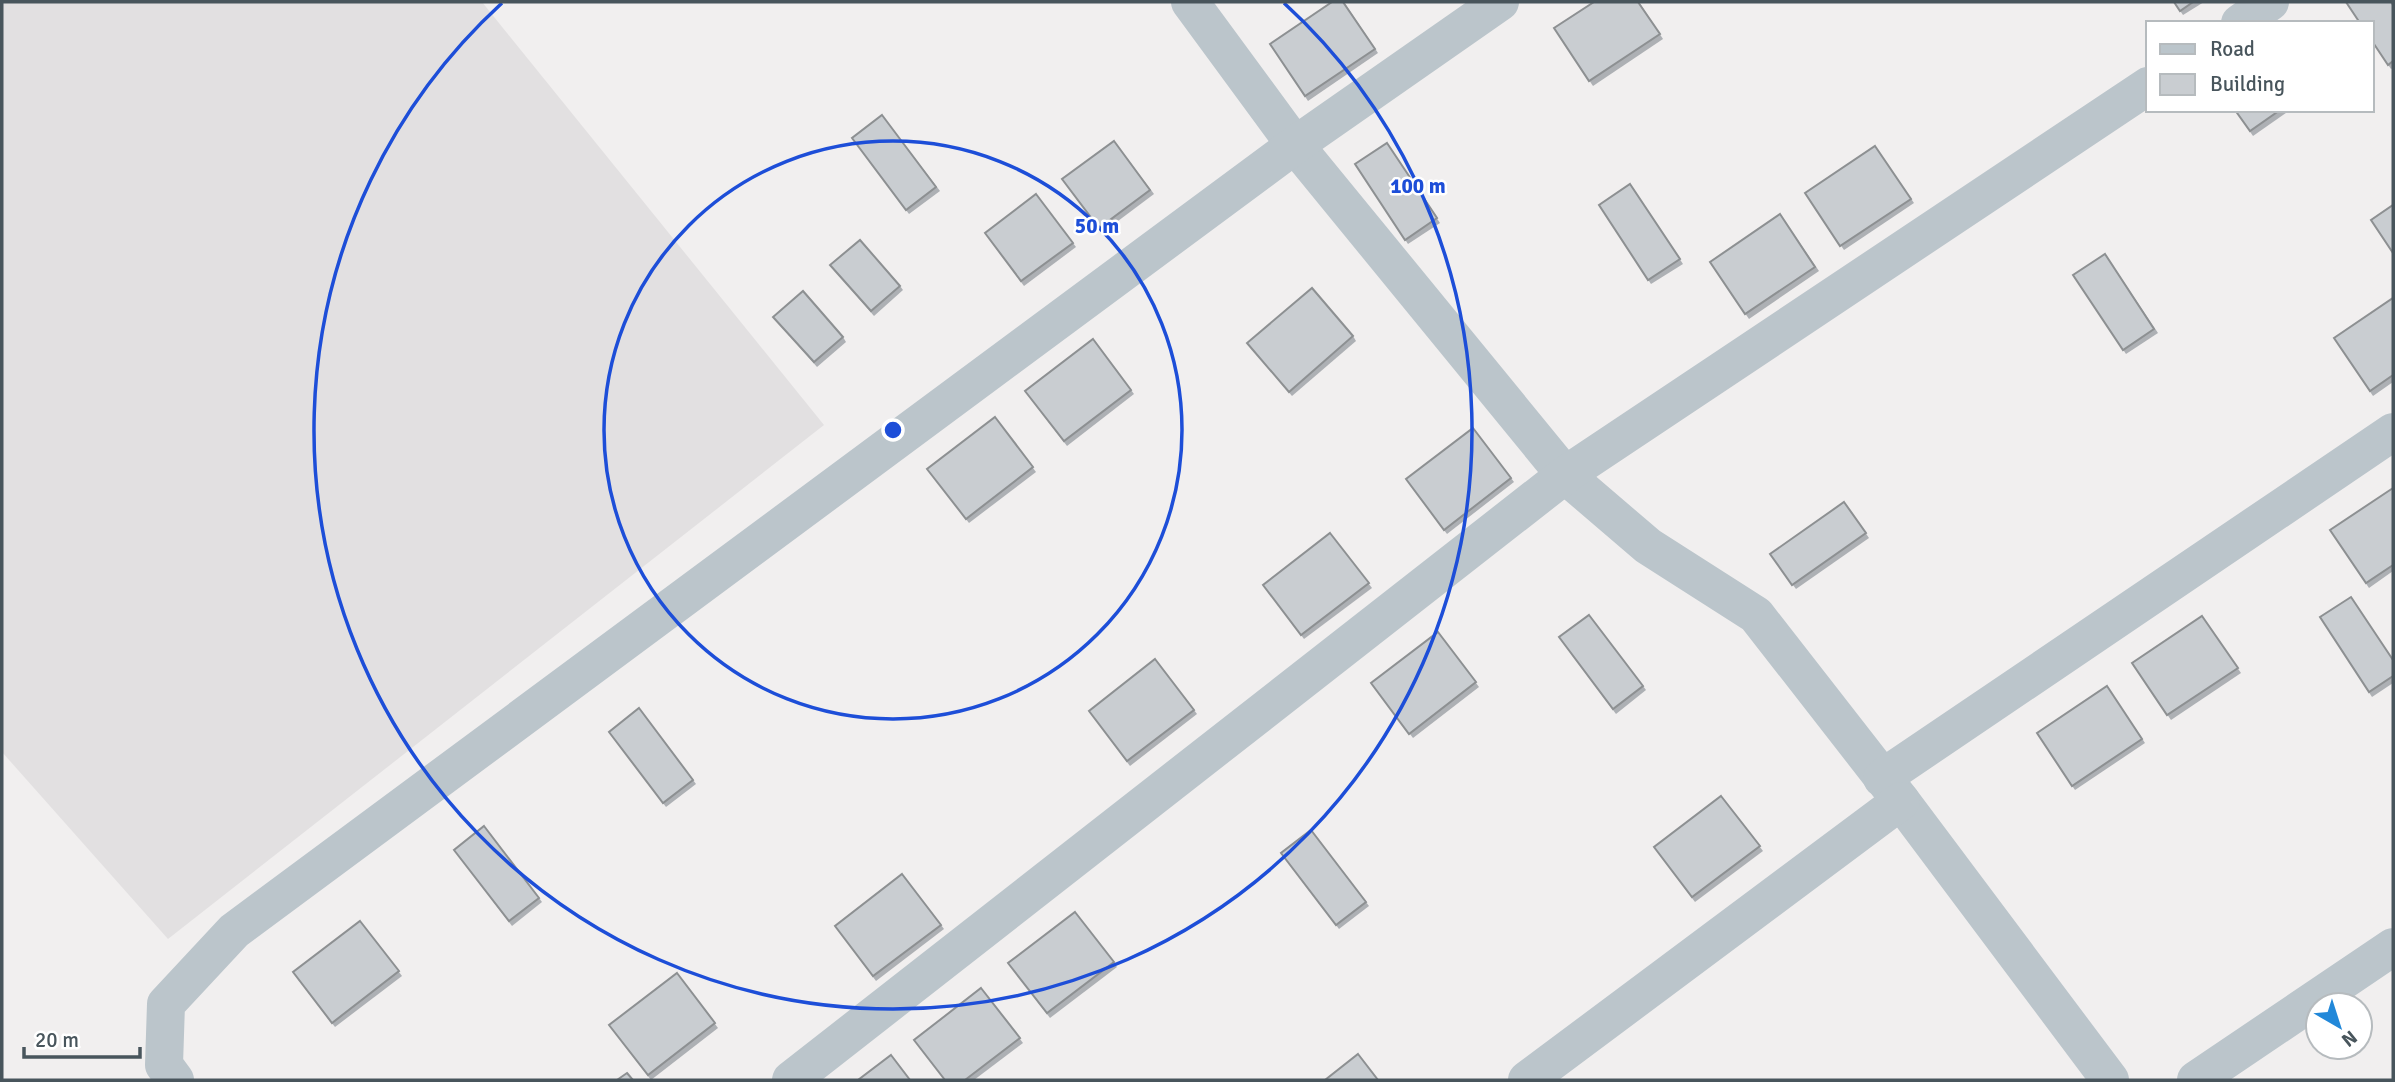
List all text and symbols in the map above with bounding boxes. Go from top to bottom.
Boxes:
legend [2146,21,2374,112]
text: Road [2210,36,2255,62]
text: Building [2210,71,2285,97]
text: 100 m [1390,173,1446,199]
text: 50 m [1075,213,1119,239]
centre of rings [881,418,905,442]
north arrow [2304,991,2374,1061]
scale bar [24,1016,140,1060]
text: N [2336,1025,2362,1052]
text: 20 m [35,1027,79,1053]

